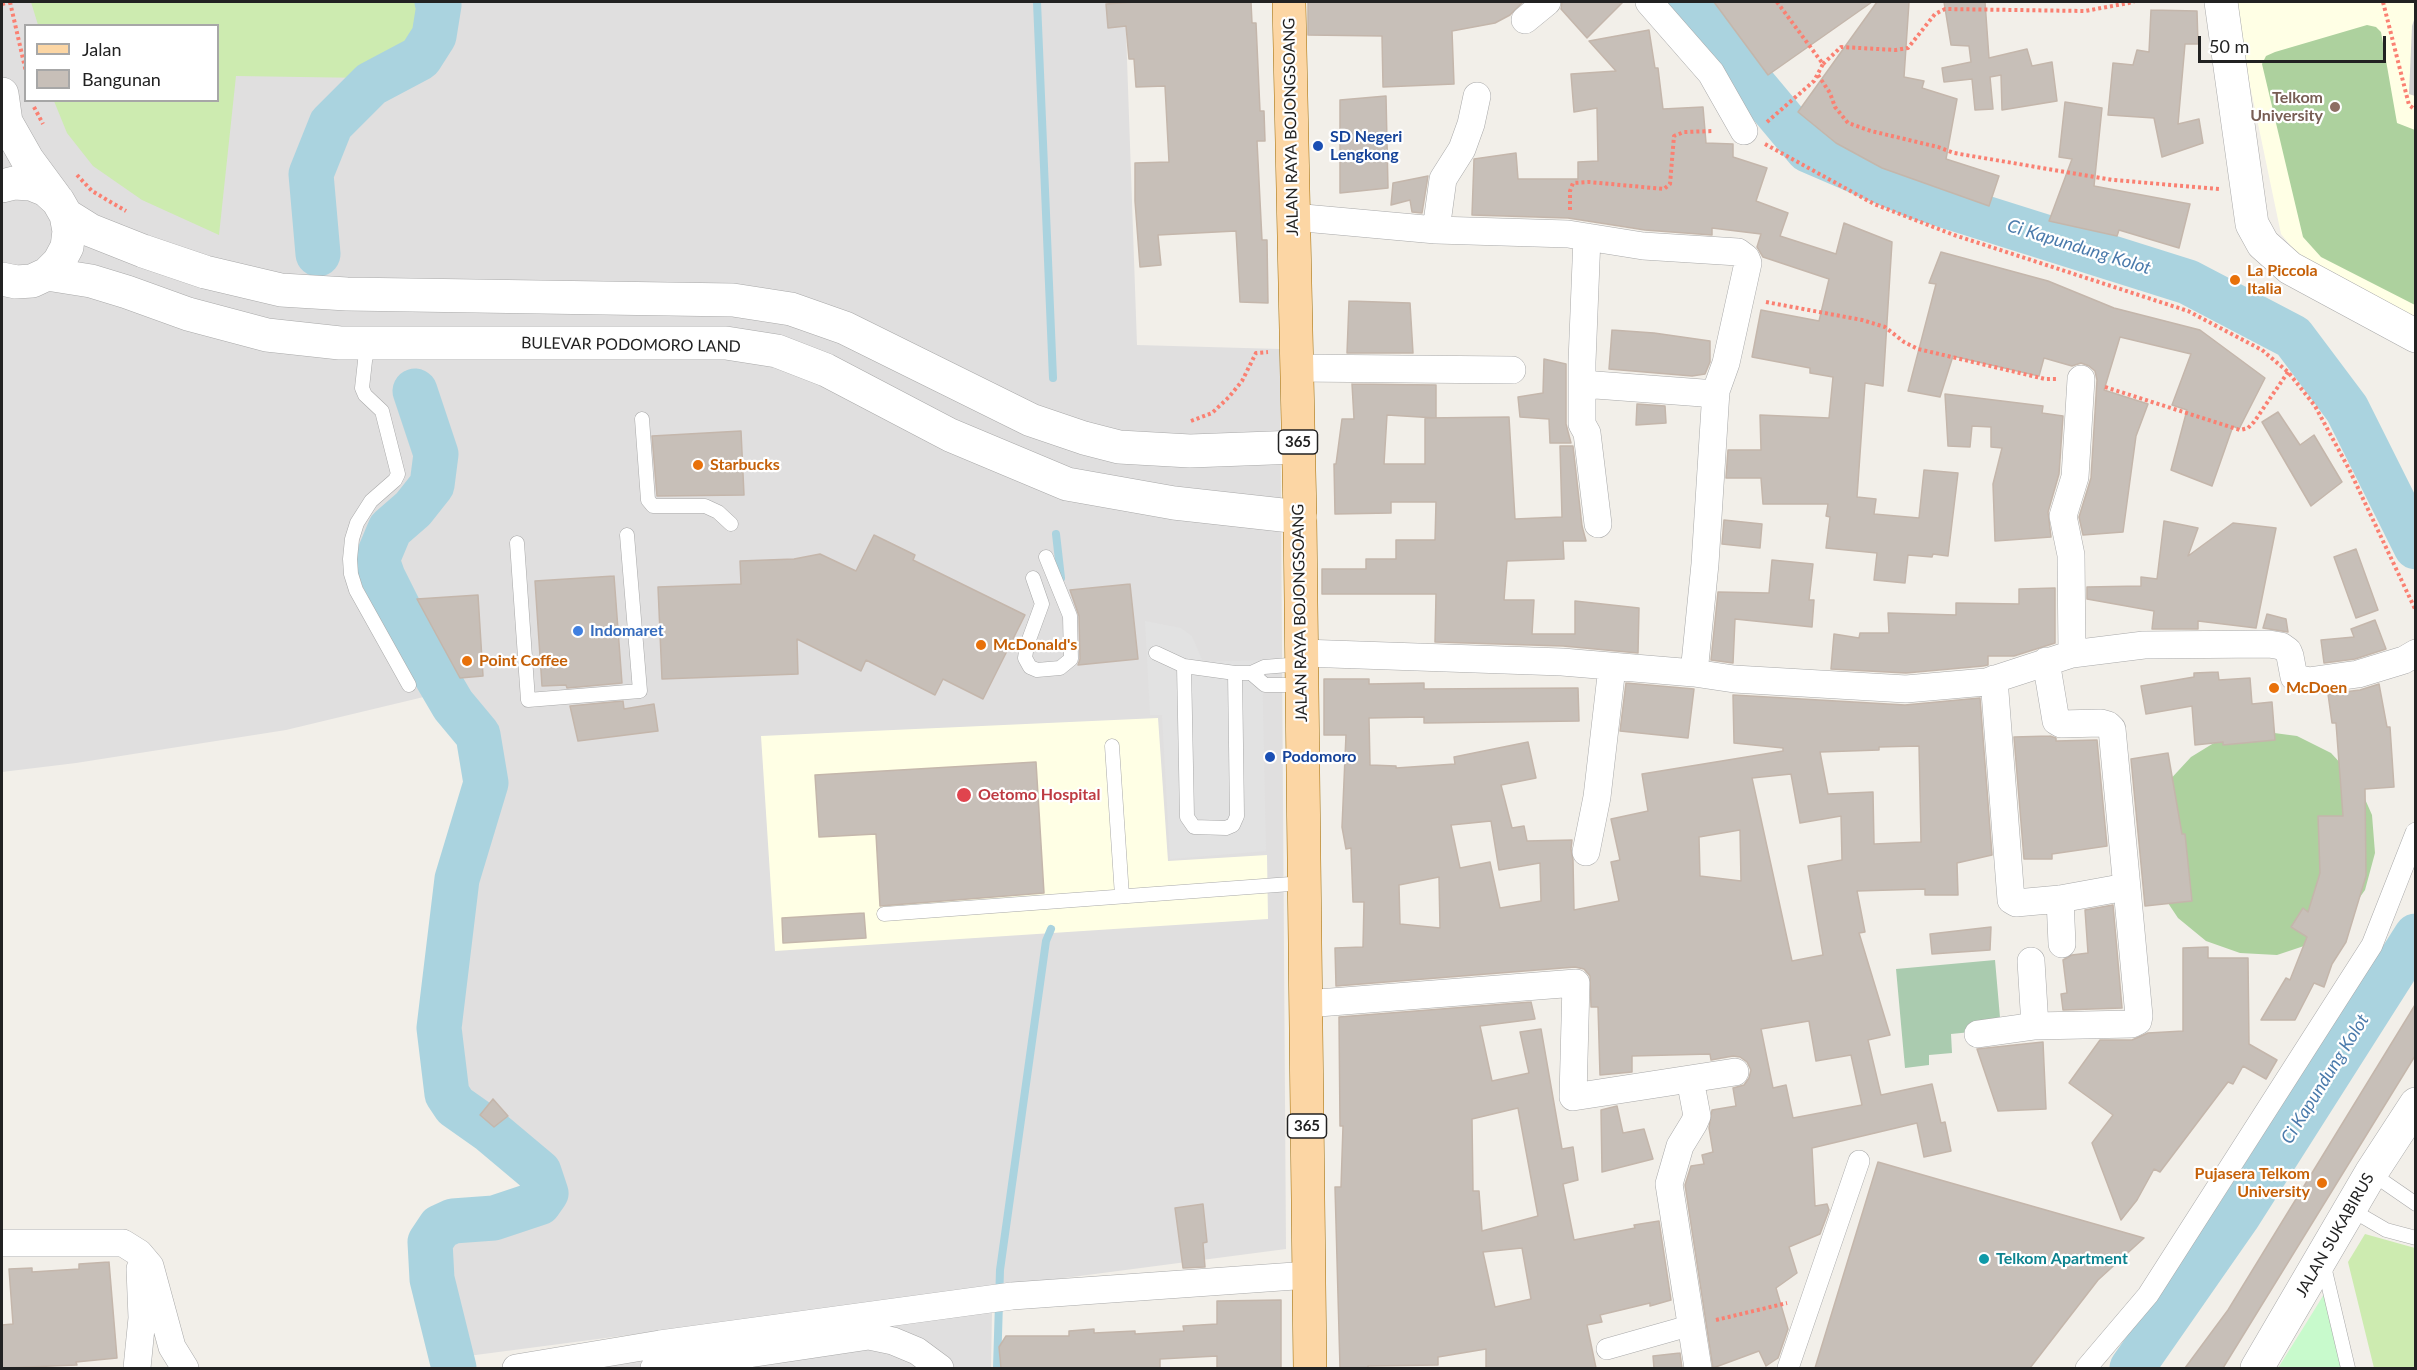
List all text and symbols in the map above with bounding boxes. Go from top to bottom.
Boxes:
street label: JALAN RAYA BOJONGSOANG [1279,18,1303,236]
legend [24,24,219,102]
scale bar [2201,24,2388,62]
text: 50 m [2209,35,2249,57]
text: Jalan [82,38,121,60]
text: Bangunan [82,68,161,90]
place label: Telkom University [2250,88,2323,126]
marker: Telkom University [2328,100,2342,114]
place label: SD Negeri Lengkong [1330,127,1402,165]
marker: SD Negeri Lengkong [1311,139,1325,153]
water label: Ci Kapundung Kolot [2005,215,2153,279]
place label: La Piccola Italia [2247,261,2318,299]
marker: La Piccola Italia [2228,273,2242,287]
street label: BULEVAR PODOMORO LAND [521,333,741,357]
road number: 365 [1278,430,1318,454]
place label: Starbucks [710,455,780,475]
marker: Starbucks [691,458,705,472]
street label: JALAN RAYA BOJONGSOANG [1288,504,1312,722]
place label: Indomaret [590,621,664,641]
marker: Indomaret [571,624,585,638]
place label: McDonald's [993,635,1077,655]
marker: McDonald's [974,638,988,652]
place label: Point Coffee [479,651,568,671]
marker: Point Coffee [460,654,474,668]
place label: McDoen [2286,678,2347,698]
marker: McDoen [2267,681,2281,695]
place label: Podomoro [1282,747,1357,767]
marker: Podomoro [1263,750,1277,764]
place label: Oetomo Hospital [978,785,1100,805]
marker: Oetomo Hospital [955,786,973,804]
water label: Ci Kapundung Kolot [2276,1010,2374,1148]
road number: 365 [1288,1114,1326,1138]
place label: Pujasera Telkom University [2195,1164,2310,1202]
street label: JALAN SUKABIRUS [2292,1170,2378,1300]
marker: Pujasera Telkom University [2315,1176,2329,1190]
place label: Telkom Apartment [1996,1249,2128,1269]
marker: Telkom Apartment [1977,1252,1991,1266]

